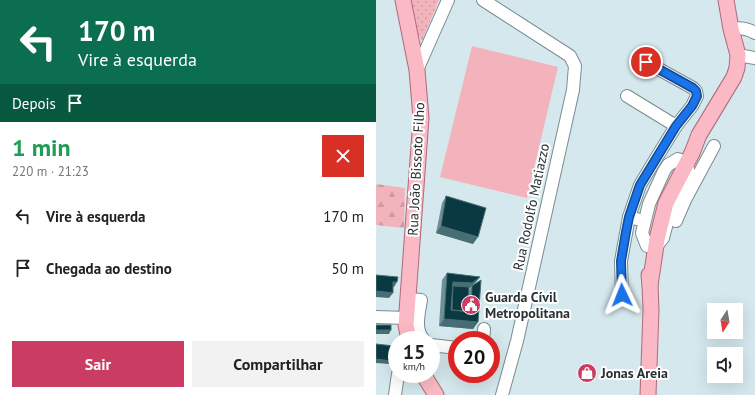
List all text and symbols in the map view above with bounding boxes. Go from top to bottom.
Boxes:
text: 170 m [78,12,155,49]
icon: left [12,16,64,68]
pin [629,45,663,79]
text: Vire à esquerda [78,48,197,71]
icon: arrive [635,51,657,73]
icon: arrive [64,92,86,114]
text: Depois [12,94,56,113]
street label: Rua João Bissoto Filho [404,102,428,236]
text: 1 min [12,132,71,163]
button: close [322,135,364,177]
street label: Rua Rodolfo Matiazzo [509,142,553,272]
text: 220 m · 21:23 [12,163,89,180]
icon: left [12,205,34,227]
text: Vire à esquerda [46,207,145,226]
text: 170 m [323,207,364,226]
icon: arrive [12,257,34,279]
text: Chegada ao destino [46,259,172,278]
text: 50 m [331,259,364,278]
position arrow [601,274,643,316]
place label: Guarda Cívil Metropolitana [485,288,570,322]
public building icon: Guarda Cívil Metropolitana [460,294,482,316]
north arrow [707,303,743,339]
map controls [707,303,743,383]
speed limit sign: 20 [448,331,500,383]
text: 15 [403,339,425,365]
button: Sair [12,341,184,387]
button: Compartilhar [192,341,364,387]
button: sound [707,347,743,383]
text: km/h [403,360,425,373]
shop icon: Jonas Areia [576,362,598,384]
place label: Jonas Areia [600,364,668,382]

